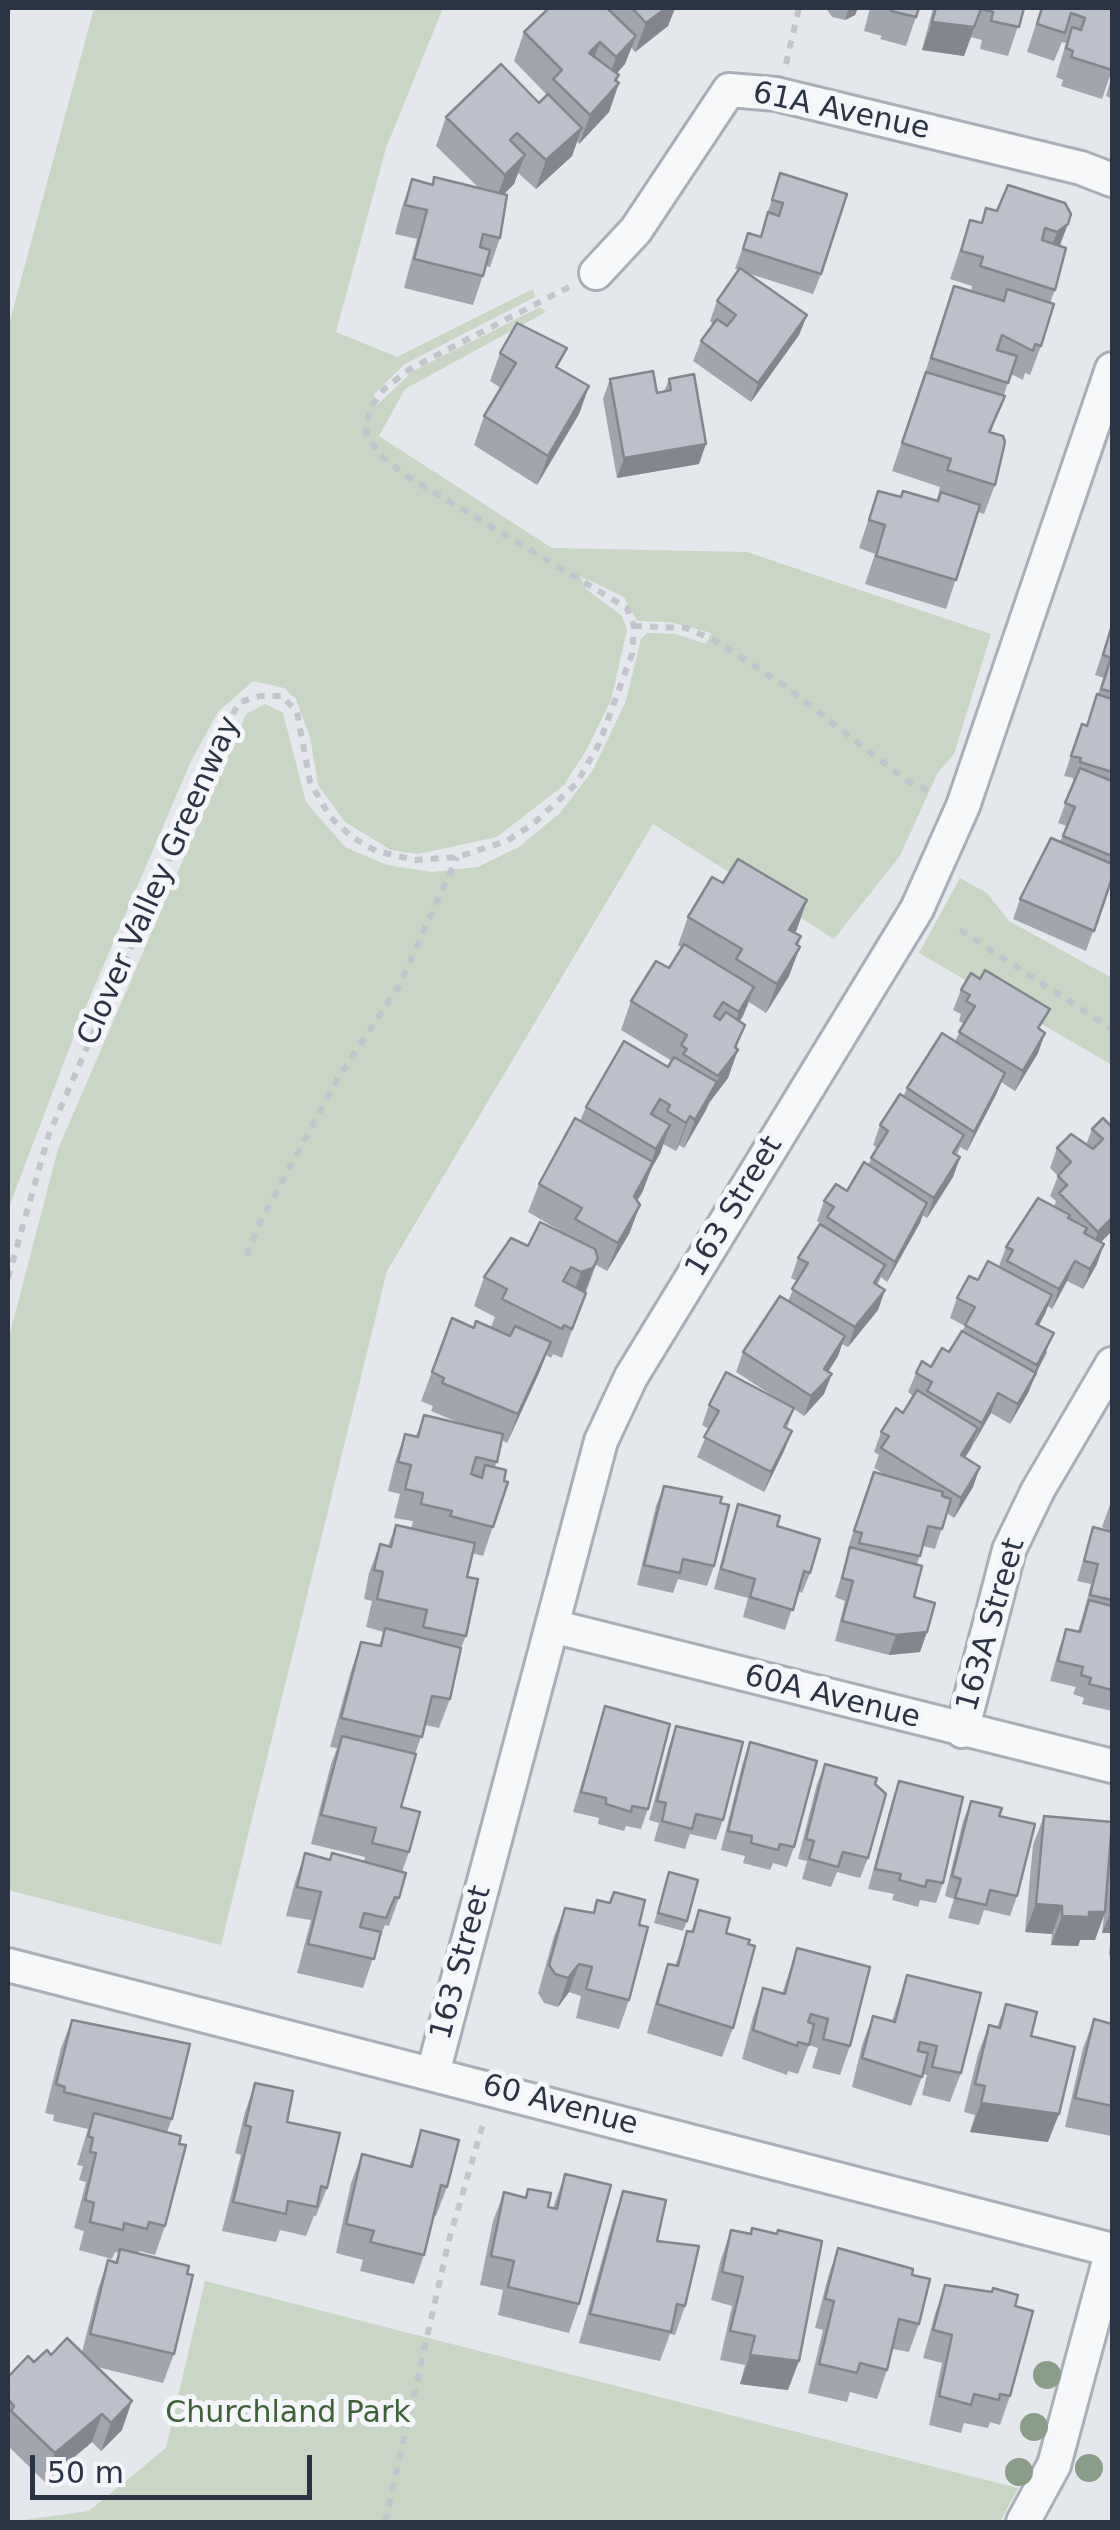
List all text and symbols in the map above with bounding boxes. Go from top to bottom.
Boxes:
street label: 61A Avenue [749,76,933,148]
street label: Clover Valley Greenway [71,711,249,1051]
street label: 163 Street [679,1130,791,1284]
street label: 163A Street [950,1534,1034,1716]
street label: 60A Avenue [740,1659,924,1737]
street label: 163 Street [424,1882,500,2044]
street label: 60 Avenue [478,2068,642,2144]
park label: Churchland Park [165,2396,411,2432]
scale bar [35,2435,318,2497]
text: 50 m [47,2455,124,2490]

